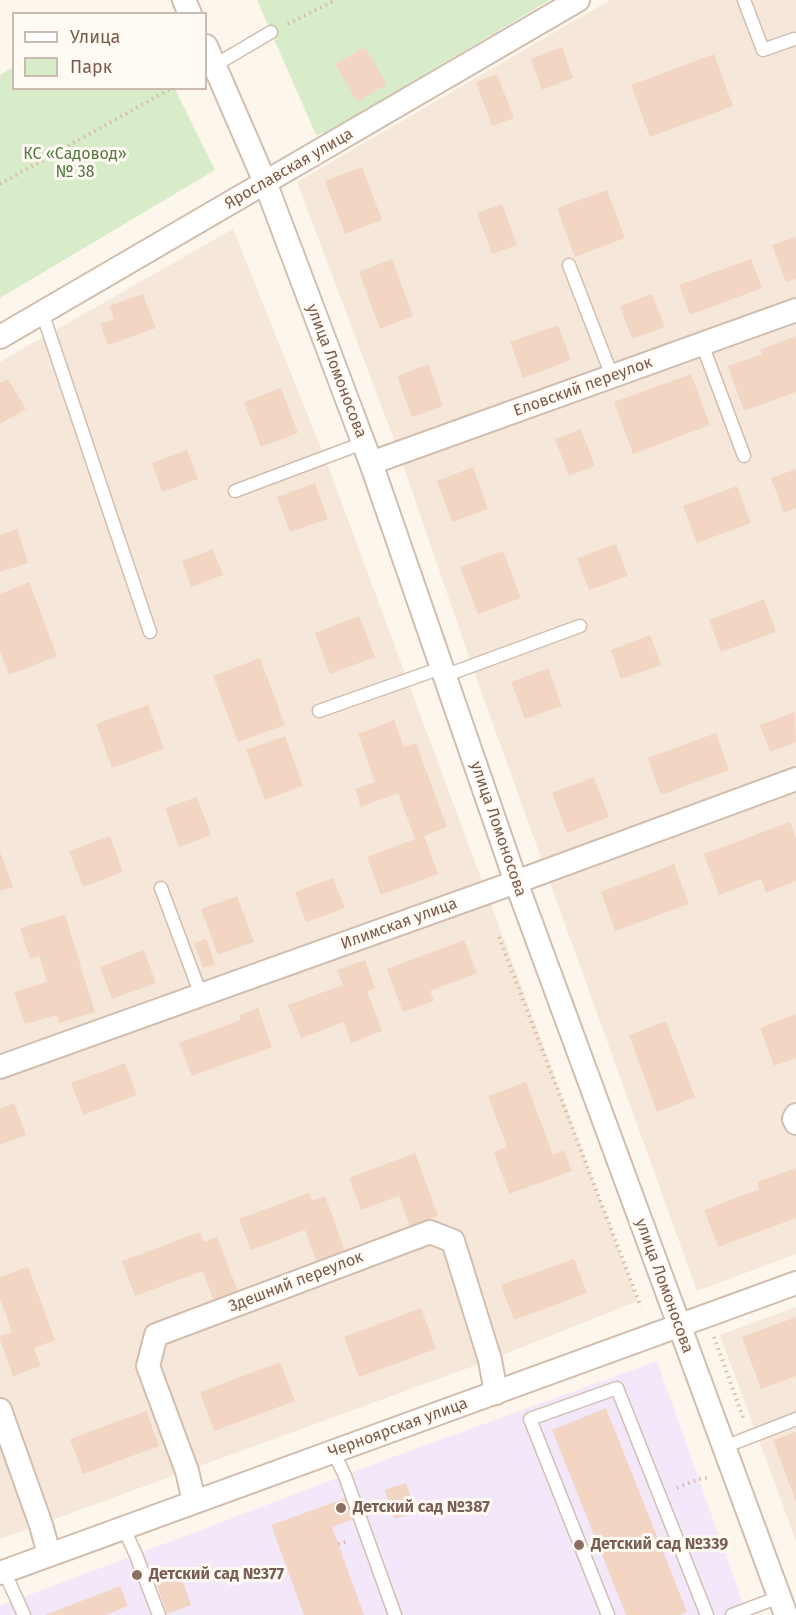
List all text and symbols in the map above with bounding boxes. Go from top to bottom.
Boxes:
legend [12,12,207,90]
text: Улица [70,26,120,48]
text: Парк [70,56,112,78]
street label: Ярославская улица [221,124,357,214]
park label: КС «Садовод» № 38 [23,145,127,183]
street label: улица Ломоносова [302,301,370,441]
street label: Еловский переулок [511,353,655,421]
street label: улица Ломоносова [466,759,530,899]
street label: Илимская улица [338,894,460,954]
street label: улица Ломоносова [631,1216,697,1356]
street label: Здешний переулок [226,1248,366,1316]
street label: Черноярская улица [326,1394,470,1462]
place label: Детский сад №387 [353,1498,490,1518]
marker: Детский сад №387 [334,1501,348,1515]
place label: Детский сад №339 [591,1535,728,1555]
marker: Детский сад №339 [572,1538,586,1552]
place label: Детский сад №377 [149,1565,284,1585]
marker: Детский сад №377 [130,1568,144,1582]

